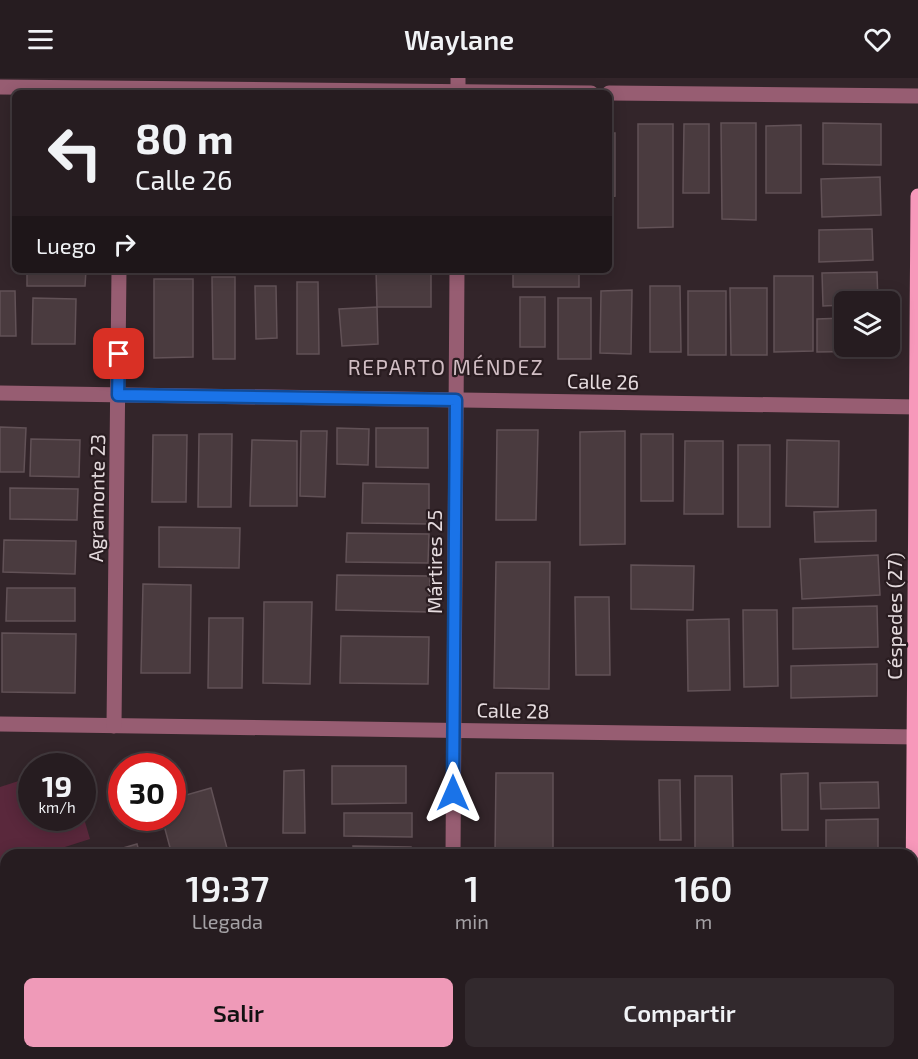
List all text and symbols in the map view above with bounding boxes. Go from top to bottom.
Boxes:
icon: menu [24,23,57,56]
text: Waylane [404,23,514,55]
icon: heart [861,23,894,56]
text: 80 m [135,112,234,162]
icon: left [36,114,114,192]
text: Calle 26 [135,163,232,195]
icon: right [108,228,141,261]
text: Luego [36,232,96,258]
map controls [834,291,900,357]
button: layers [834,291,900,357]
pin [93,328,144,379]
icon: arrive [102,337,135,370]
district label: REPARTO MÉNDEZ [348,354,544,379]
street label: Calle 26 [567,368,639,394]
street label: Agramonte 23 [83,434,109,562]
street label: Mártires 25 [422,510,446,614]
street label: Céspedes (27) [882,552,906,680]
street label: Calle 28 [476,697,550,723]
speed limit sign: 30 [108,753,186,831]
position arrow [421,761,485,825]
text: 19 [42,767,72,803]
text: km/h [38,798,76,816]
text: 19:37 [185,866,269,909]
text: 1 [464,866,479,909]
text: 160 [674,866,733,909]
text: Llegada [192,909,263,933]
text: min [455,909,489,933]
text: m [695,909,712,933]
button: Salir [24,978,453,1047]
button: Compartir [465,978,894,1047]

